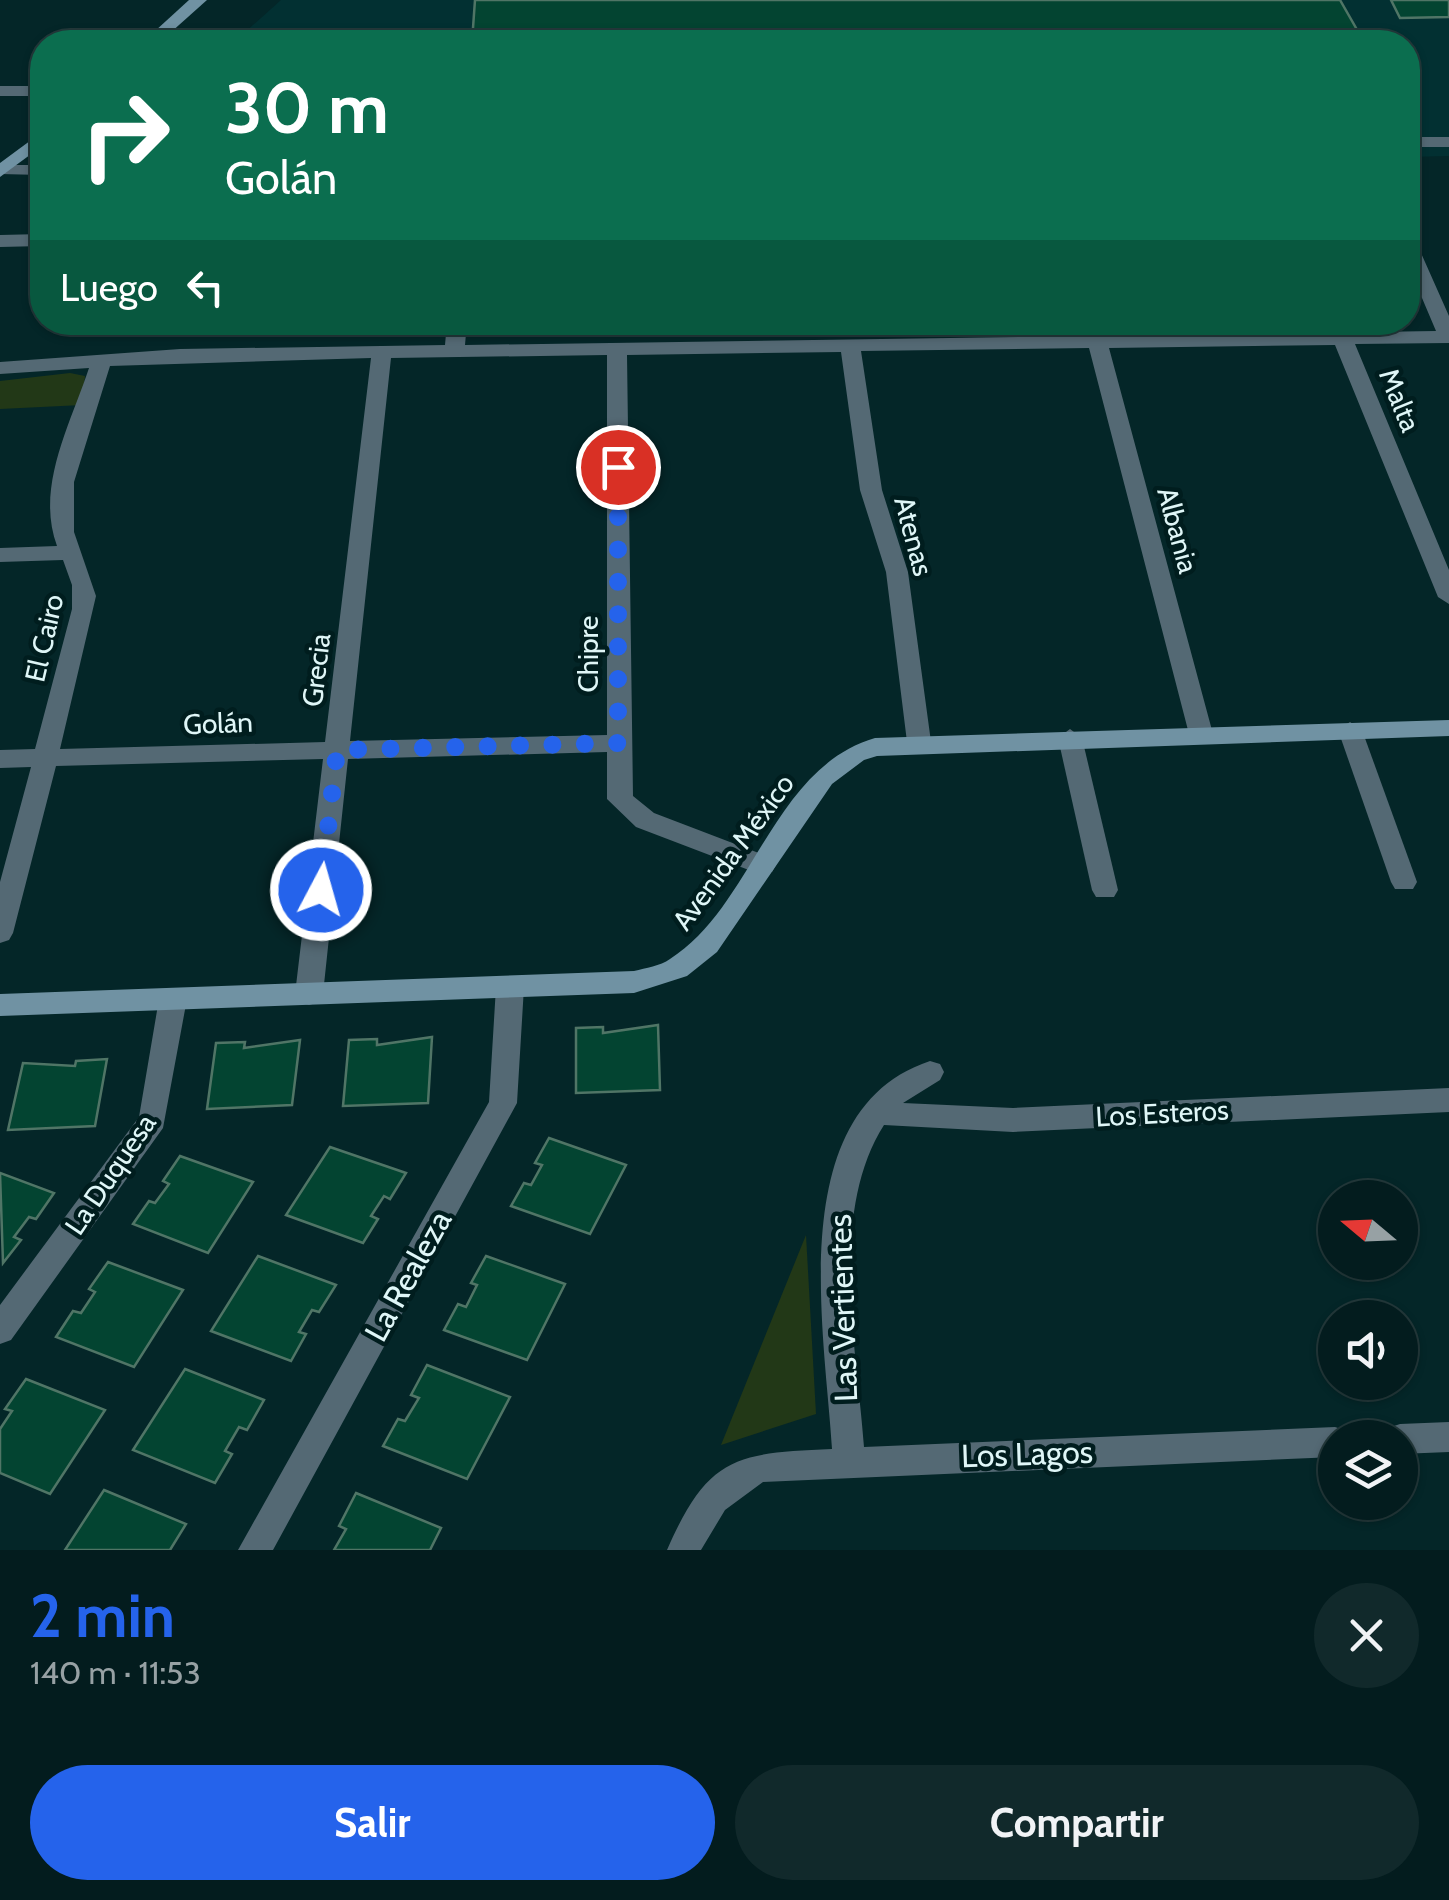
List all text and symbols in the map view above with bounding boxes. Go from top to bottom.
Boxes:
text: 30 m [225,65,389,151]
icon: right [60,70,190,200]
text: Golán [225,151,337,205]
icon: left [178,260,233,315]
text: Luego [60,264,158,311]
street label: Malta [1372,363,1428,437]
pin [576,425,661,510]
icon: arrive [591,440,646,495]
street label: Albania [1150,483,1206,577]
street label: Atenas [887,493,941,579]
street label: El Cairo [17,591,71,685]
street label: Chipre [571,616,605,692]
street label: Grecia [295,631,337,709]
street label: Golán [183,705,253,741]
street label: Avenida México [665,767,801,937]
position arrow [269,838,373,942]
street label: Los Esteros [1095,1093,1229,1133]
street label: La Duquesa [57,1107,163,1241]
north arrow [1318,1180,1418,1280]
map controls [1318,1180,1418,1520]
street label: La Realeza [356,1203,460,1348]
street label: Las Vertientes [820,1213,865,1403]
button: sound [1318,1300,1418,1400]
button: layers [1318,1420,1418,1520]
street label: Los Lagos [960,1432,1094,1475]
text: 2 min [30,1579,175,1652]
button: close [1314,1583,1419,1688]
text: 140 m · 11:53 [30,1653,201,1692]
button: Salir [30,1765,715,1880]
button: Compartir [735,1765,1419,1880]

